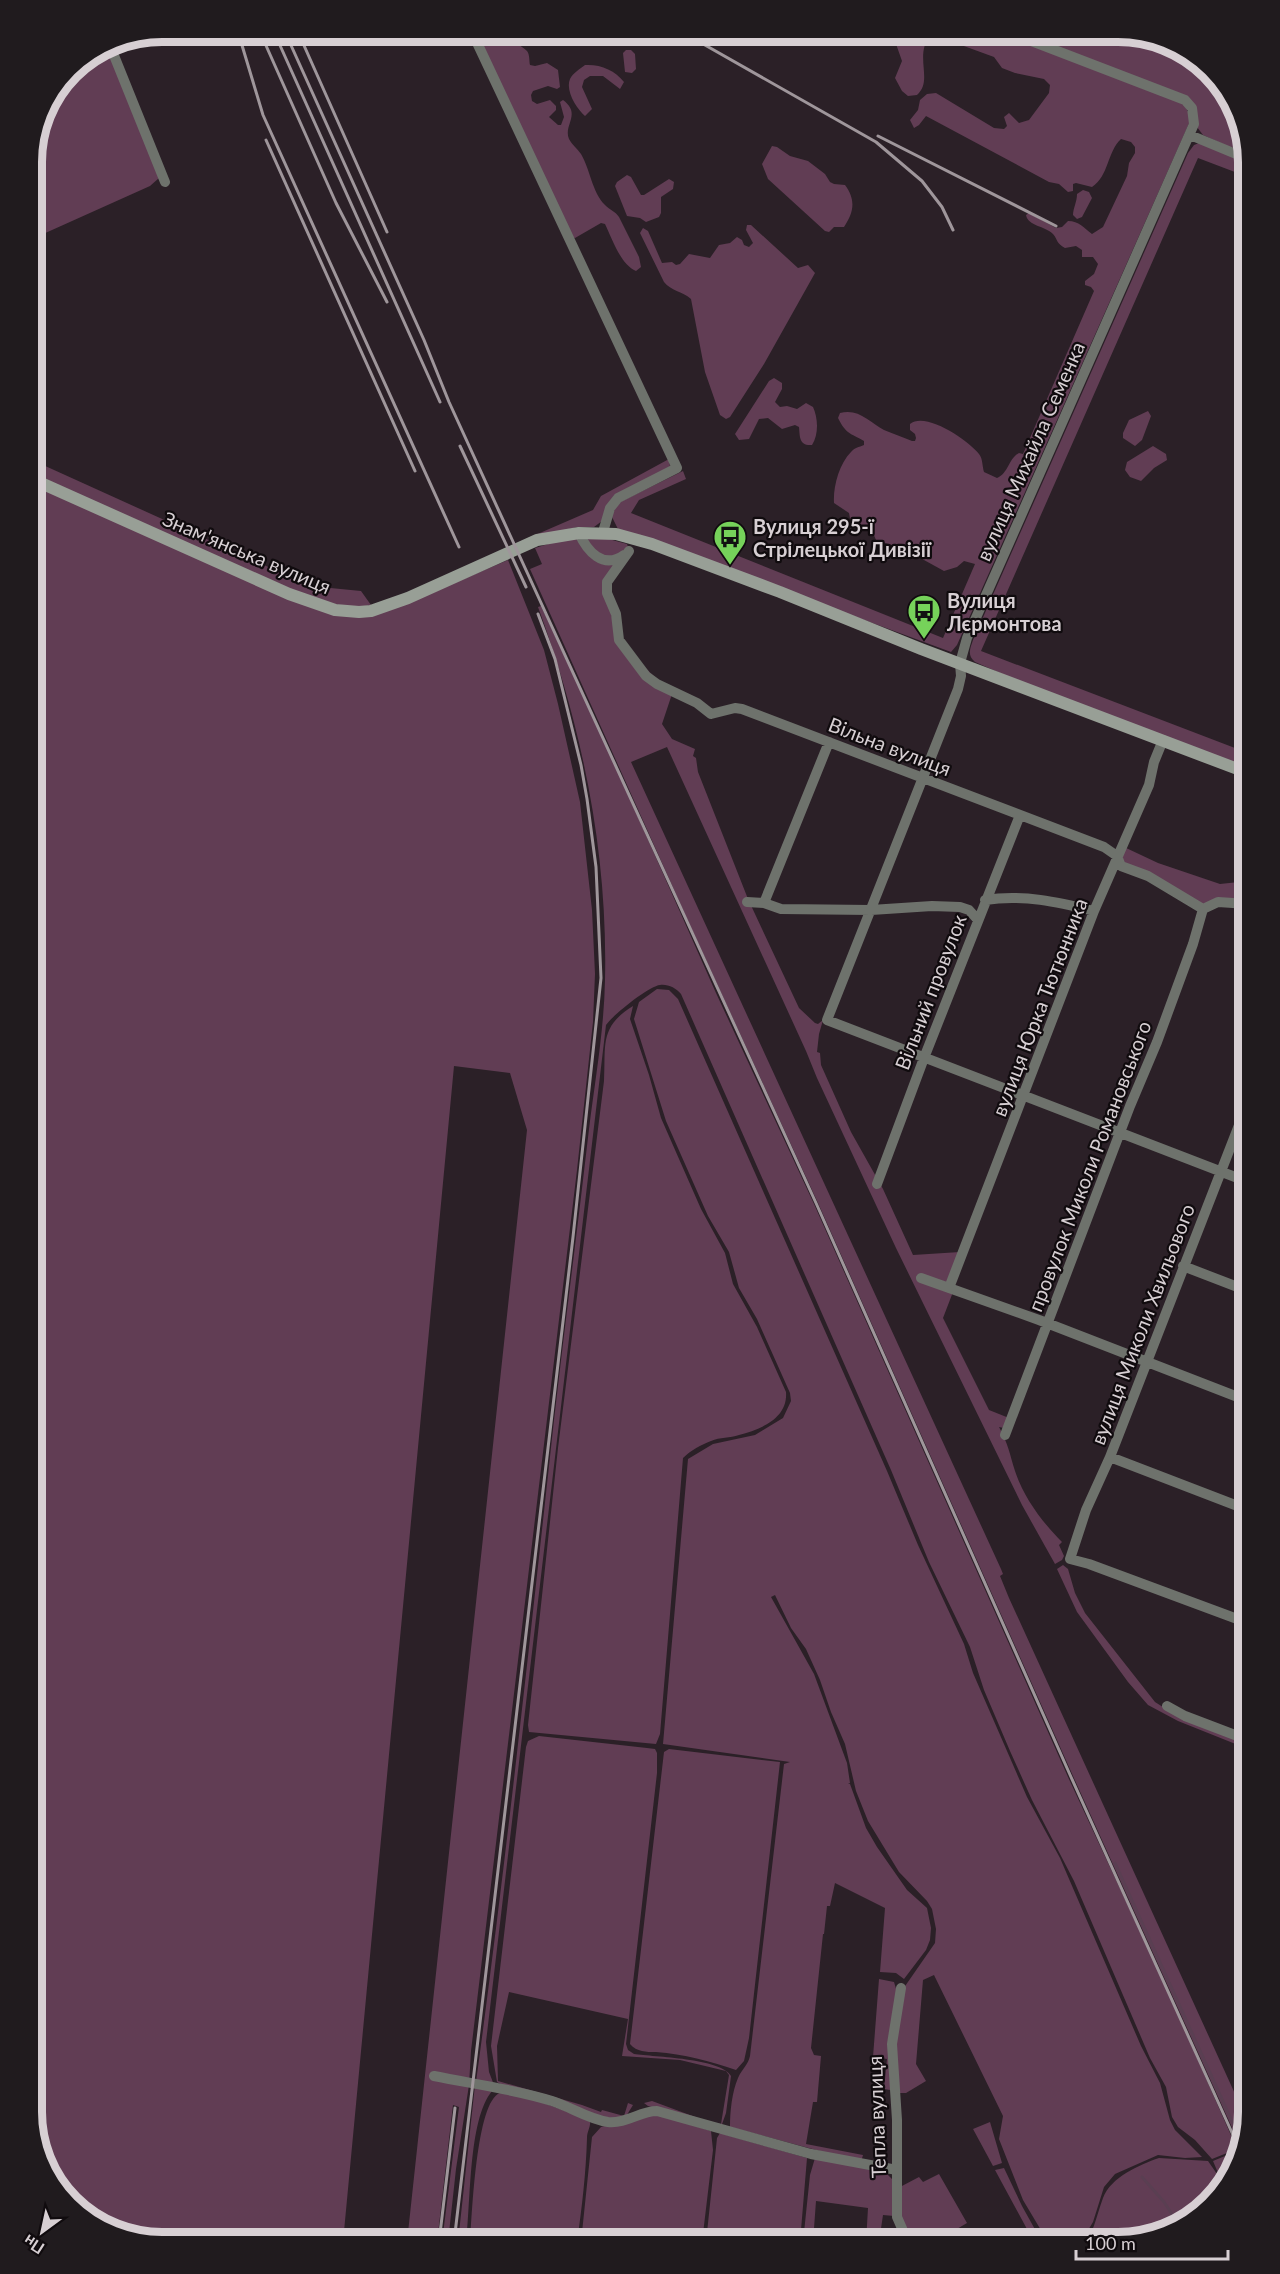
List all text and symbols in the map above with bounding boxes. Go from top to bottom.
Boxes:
street label: вулиця Михайла Семенка [971,338,1089,564]
street label: Знам'янська вулиця [159,506,335,598]
place label: Вулиця 295-ї Стрілецької Дивізії [753,514,932,561]
bus stop icon: Вулиця 295-ї Стрілецької Дивізії [712,519,748,566]
place label: Вулиця Лєрмонтова [946,588,1062,635]
bus stop icon: Вулиця Лєрмонтова [906,593,942,640]
street label: Вільна вулиця [825,712,955,780]
street label: вулиця Юрка Тютюнника [986,895,1092,1119]
street label: Вільний провулок [889,910,971,1073]
street label: провулок Миколи Романовського [1022,1017,1156,1315]
street label: вулиця Миколи Хвильового [1085,1200,1199,1448]
street label: Тепла вулиця [862,2056,890,2178]
north arrow [12,2202,72,2262]
scale bar [1076,2223,1228,2261]
text: Пн [20,2231,48,2259]
text: 100 m [1085,2232,1136,2254]

